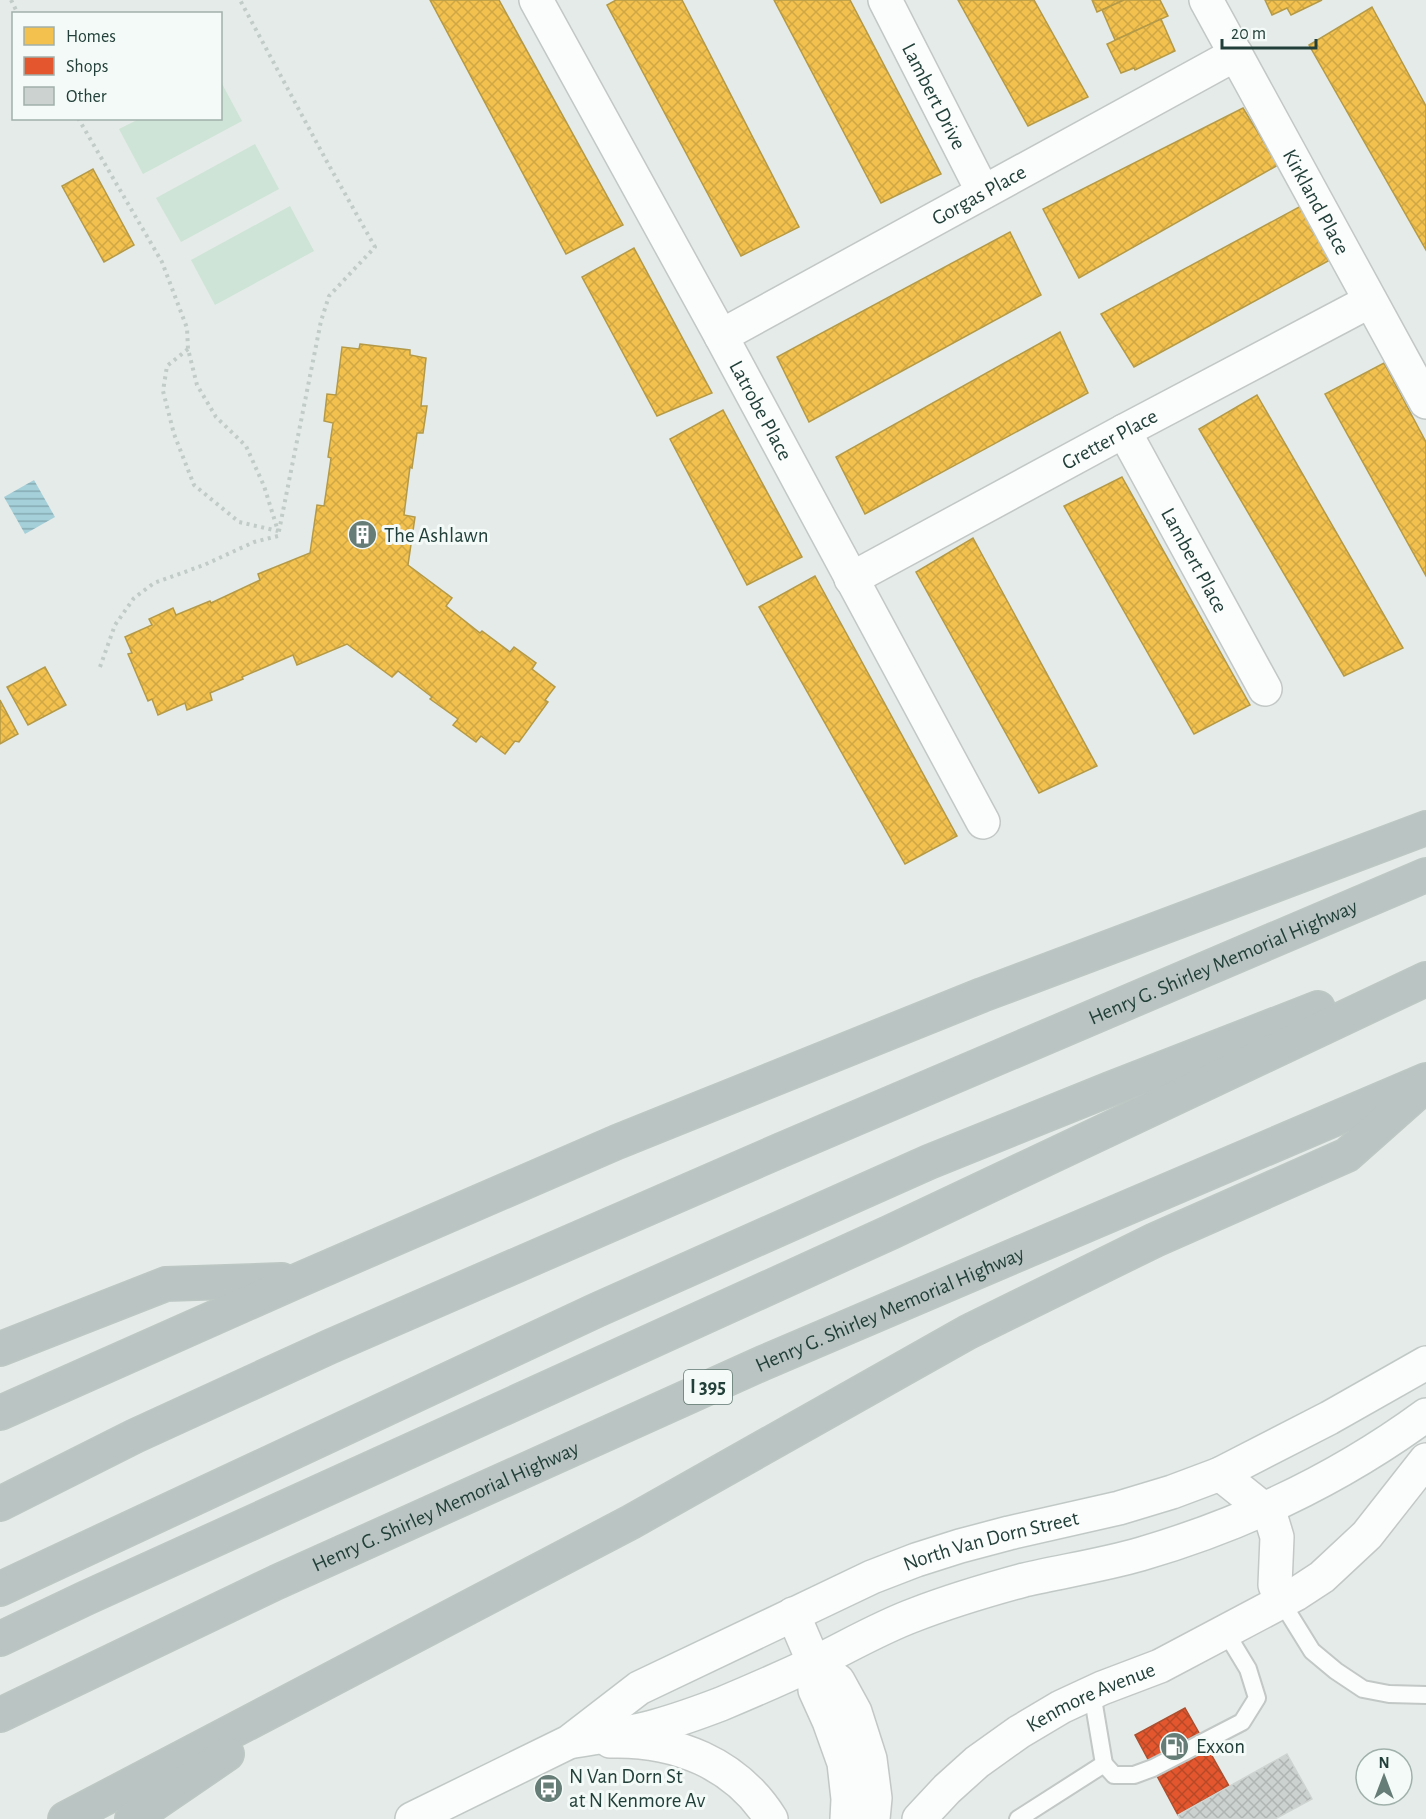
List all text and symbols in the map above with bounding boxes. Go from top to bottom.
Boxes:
legend [12,12,222,120]
scale bar [1222,12,1316,50]
text: 20 m [1231,25,1266,43]
text: Homes [66,28,116,46]
street label: Lambert Drive [898,40,970,153]
text: Shops [66,58,108,76]
text: Other [66,88,107,106]
street label: Kirkland Place [1279,146,1354,258]
street label: Gorgas Place [928,161,1029,229]
street label: Latrobe Place [726,357,796,464]
street label: Gretter Place [1058,405,1161,473]
street label: Lambert Place [1157,504,1232,616]
building icon: The Ashlawn [347,519,379,551]
place label: The Ashlawn [384,525,489,546]
street label: Henry G. Shirley Memorial Highway [1085,895,1360,1028]
street label: Henry G. Shirley Memorial Highway [752,1242,1027,1376]
road number: I 395 [684,1370,732,1404]
street label: Henry G. Shirley Memorial Highway [309,1437,582,1575]
street label: North Van Dorn Street [900,1507,1081,1574]
street label: Kenmore Avenue [1022,1658,1158,1736]
fuel station icon: Exxon [1159,1730,1191,1762]
place label: Exxon [1196,1736,1245,1757]
north arrow [1354,1747,1414,1807]
text: N [1378,1755,1390,1771]
place label: N Van Dorn St at N Kenmore Av [569,1766,706,1811]
bus stop icon: N Van Dorn St at N Kenmore Av [532,1772,564,1804]

